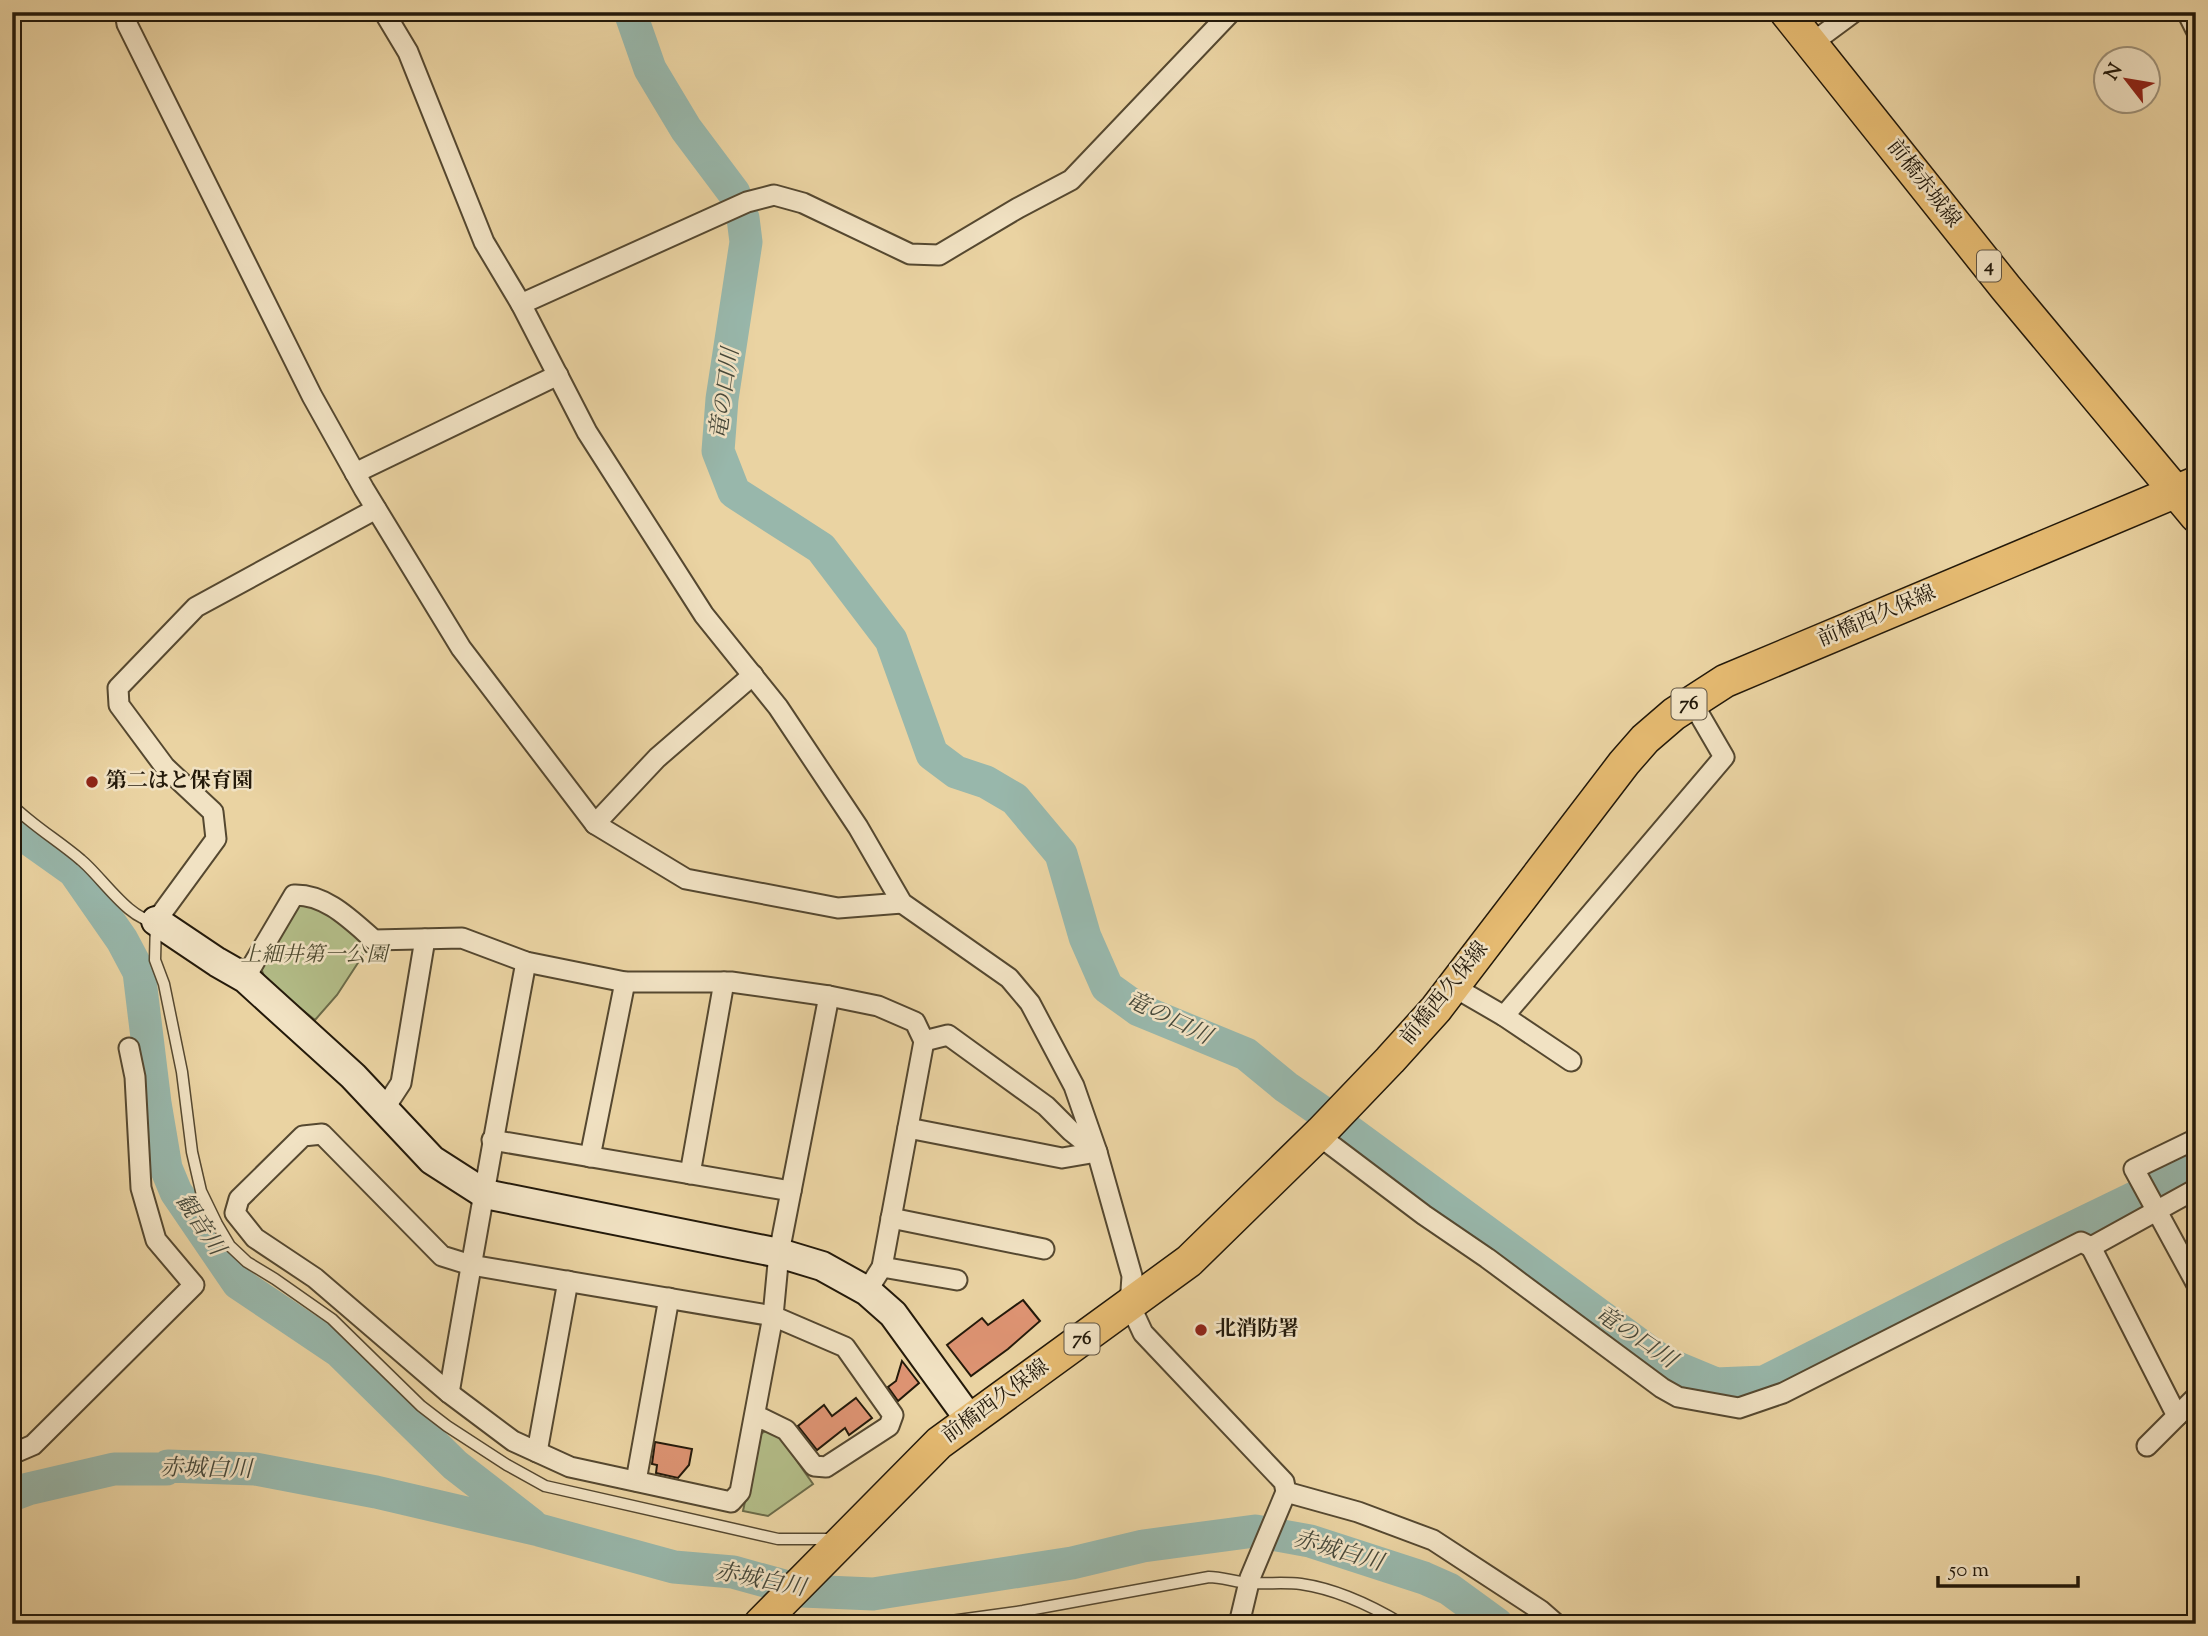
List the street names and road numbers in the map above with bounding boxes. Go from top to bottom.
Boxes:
street label: 前橋赤城線 [1879,133,1967,235]
road number: 4 [1977,250,2001,282]
street label: 前橋西久保線 [1813,579,1941,655]
road number: 76 [1672,688,1706,720]
street label: 前橋西久保線 [1394,936,1496,1052]
road number: 76 [1064,1324,1100,1354]
street label: 前橋西久保線 [936,1353,1056,1451]

